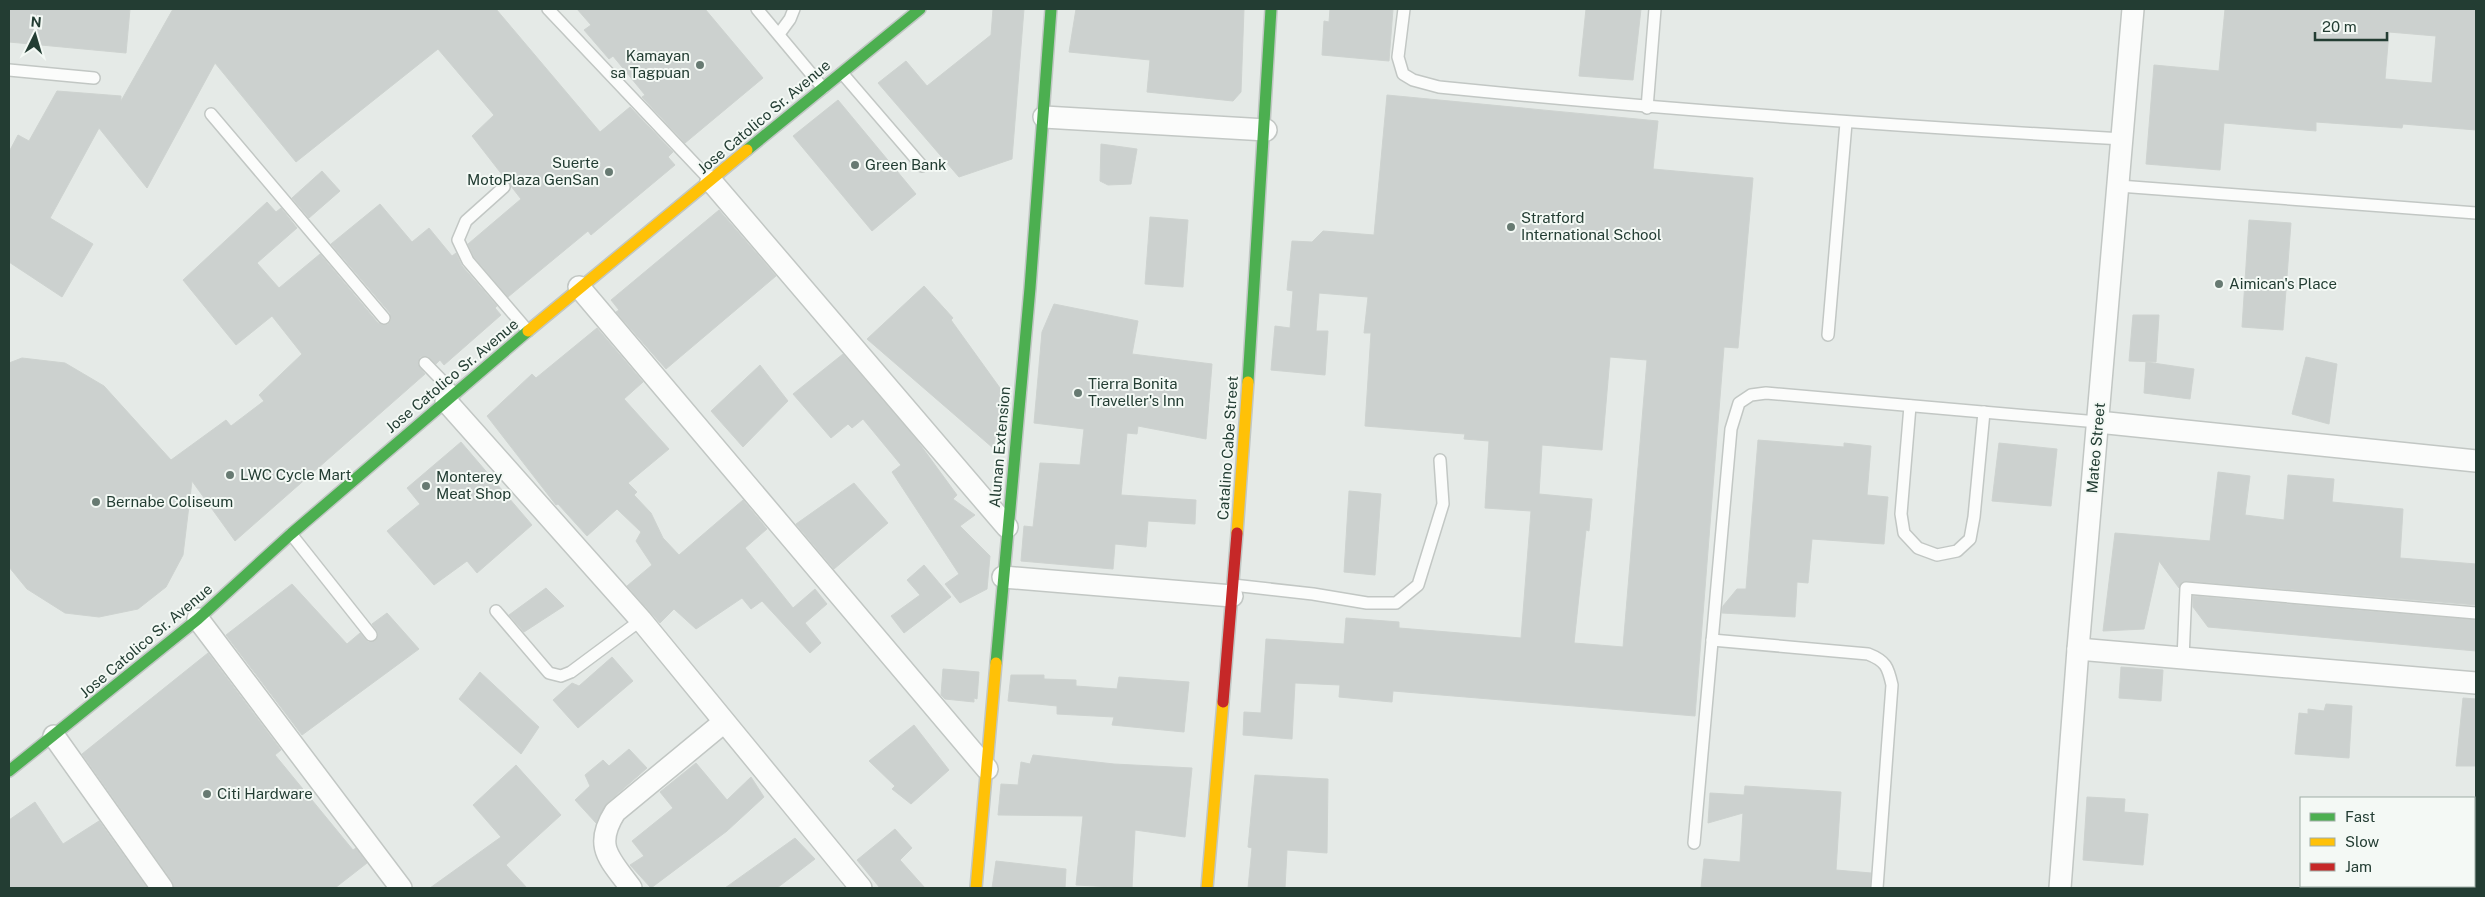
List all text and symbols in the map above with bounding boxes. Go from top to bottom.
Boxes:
north arrow [10,10,60,60]
scale bar [2315,10,2388,42]
text: N [30,14,42,30]
text: 20 m [2322,18,2357,35]
place label: Kamayan sa Tagpuan [610,47,690,81]
street label: Jose Catolico Sr. Avenue [694,56,833,177]
marker: Kamayan sa Tagpuan [694,59,706,71]
place label: Suerte MotoPlaza GenSan [467,154,599,188]
place label: Green Bank [865,156,946,173]
marker: Green Bank [849,159,861,171]
marker: Suerte MotoPlaza GenSan [603,166,615,178]
place label: Stratford International School [1521,209,1662,243]
marker: Stratford International School [1505,221,1517,233]
place label: Aimican's Place [2229,275,2337,292]
marker: Aimican's Place [2213,278,2225,290]
street label: Jose Catolico Sr. Avenue [382,315,521,436]
place label: Tierra Bonita Traveller's Inn [1088,375,1184,409]
street label: Catalino Cabe Street [1214,375,1241,521]
street label: Alunan Extension [986,386,1013,508]
marker: Tierra Bonita Traveller's Inn [1072,387,1084,399]
street label: Mateo Street [2083,402,2108,494]
place label: LWC Cycle Mart [240,466,351,483]
place label: Monterey Meat Shop [436,468,511,502]
marker: LWC Cycle Mart [224,469,236,481]
marker: Monterey Meat Shop [420,480,432,492]
place label: Bernabe Coliseum [106,493,233,510]
marker: Bernabe Coliseum [90,496,102,508]
street label: Jose Catolico Sr. Avenue [76,580,215,701]
place label: Citi Hardware [217,785,313,802]
marker: Citi Hardware [201,788,213,800]
legend [2300,797,2475,887]
text: Fast [2345,808,2375,825]
text: Slow [2345,833,2380,850]
text: Jam [2345,858,2372,875]

